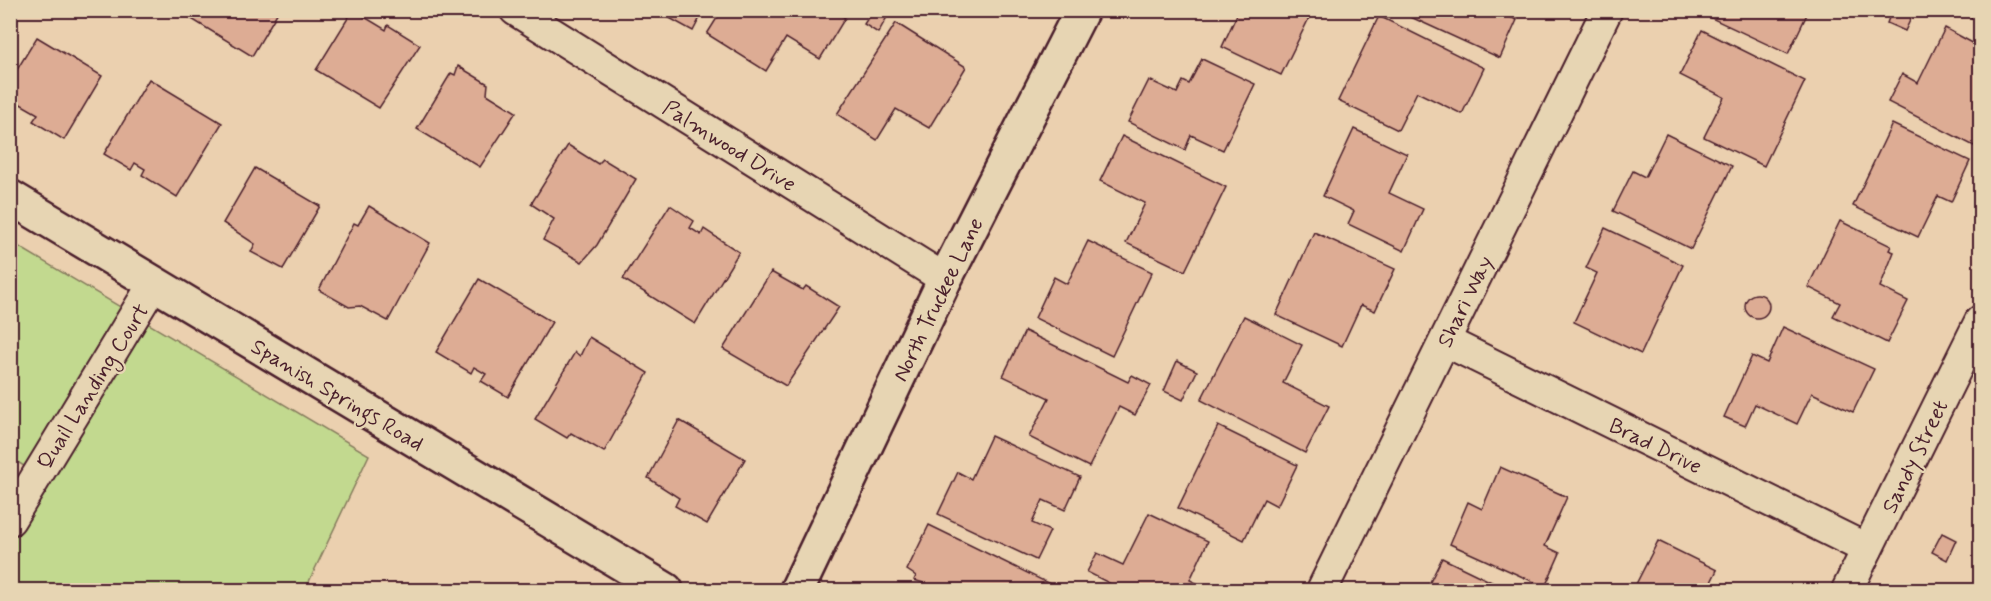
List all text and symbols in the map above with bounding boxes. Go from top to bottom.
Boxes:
street label: Palmwood Drive [657,94,801,199]
street label: North Truckee Lane [887,213,991,386]
street label: Shari Way [1432,251,1500,352]
street label: Quail Landing Court [31,299,159,477]
street label: Spanish Springs Road [244,333,429,461]
street label: Sandy Street [1876,396,1955,518]
street label: Brad Drive [1604,412,1706,481]

